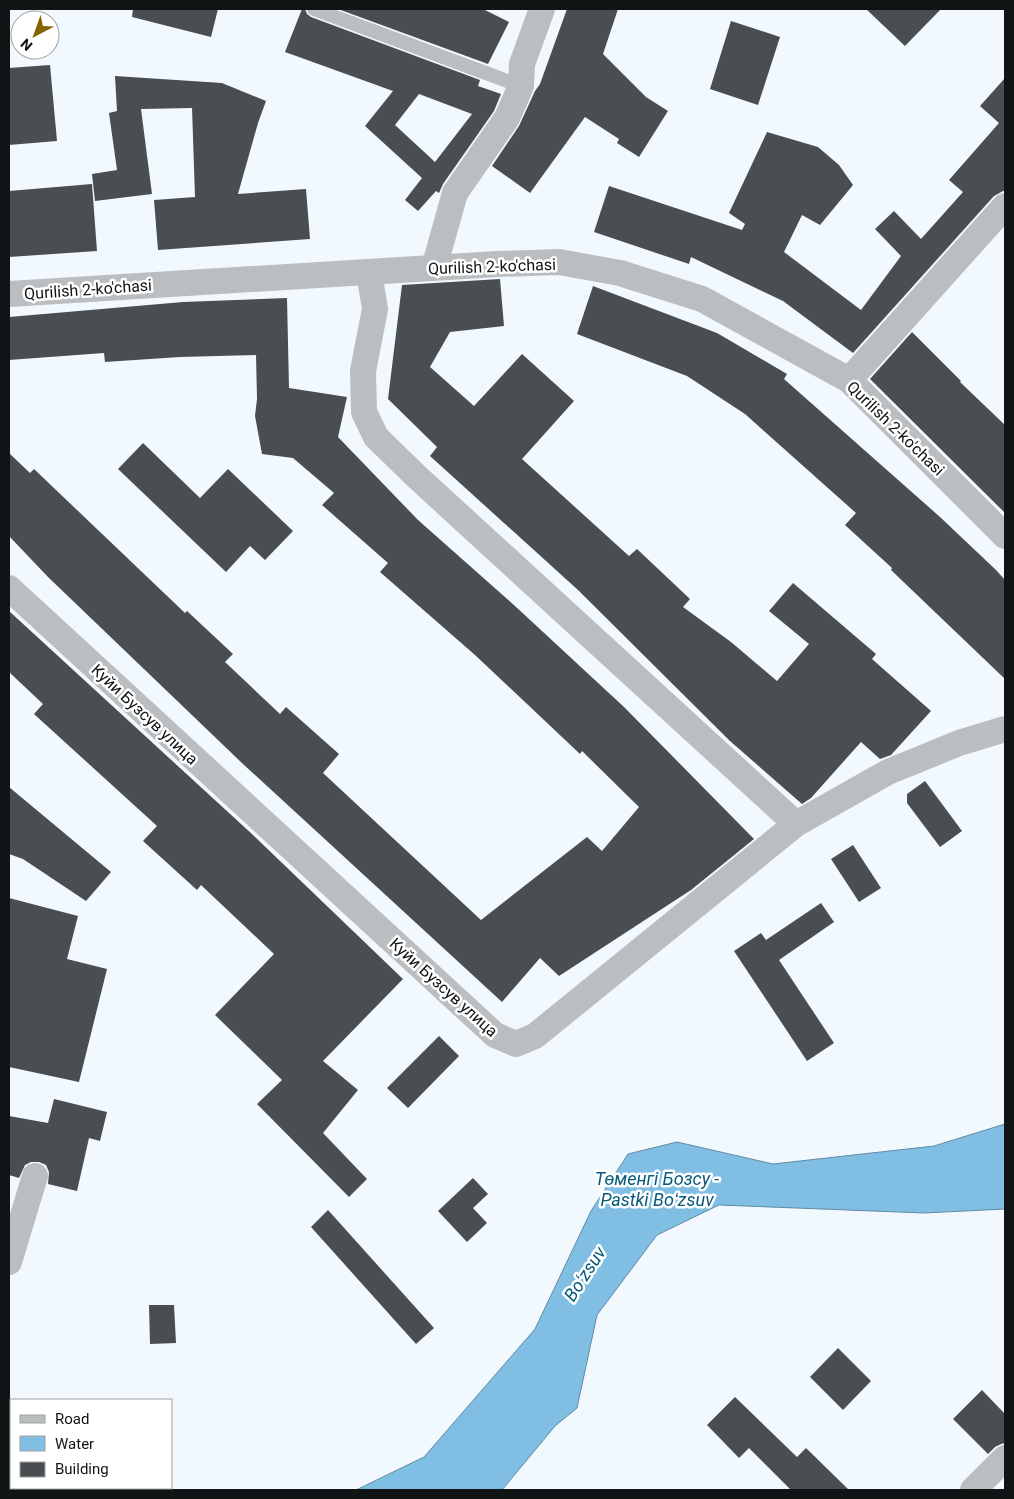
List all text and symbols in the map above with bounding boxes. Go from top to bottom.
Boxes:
north arrow [10,10,60,60]
text: N [17,36,35,54]
street label: Qurilish 2-ko'chasi [428,255,556,278]
street label: Qurilish 2-ko'chasi [24,276,153,303]
street label: Qurilish 2-ko'chasi [843,377,948,480]
street label: Куйи Бузсув улица [87,660,202,769]
street label: Куйи Бузсув улица [386,934,502,1041]
water label: Төменгі Бозсу - Pastki Boʻzsuv [595,1168,719,1210]
water label: Boʻzsuv [559,1242,610,1305]
legend [10,1399,172,1489]
text: Road [55,1410,89,1428]
text: Water [55,1435,94,1453]
text: Building [55,1460,109,1478]

